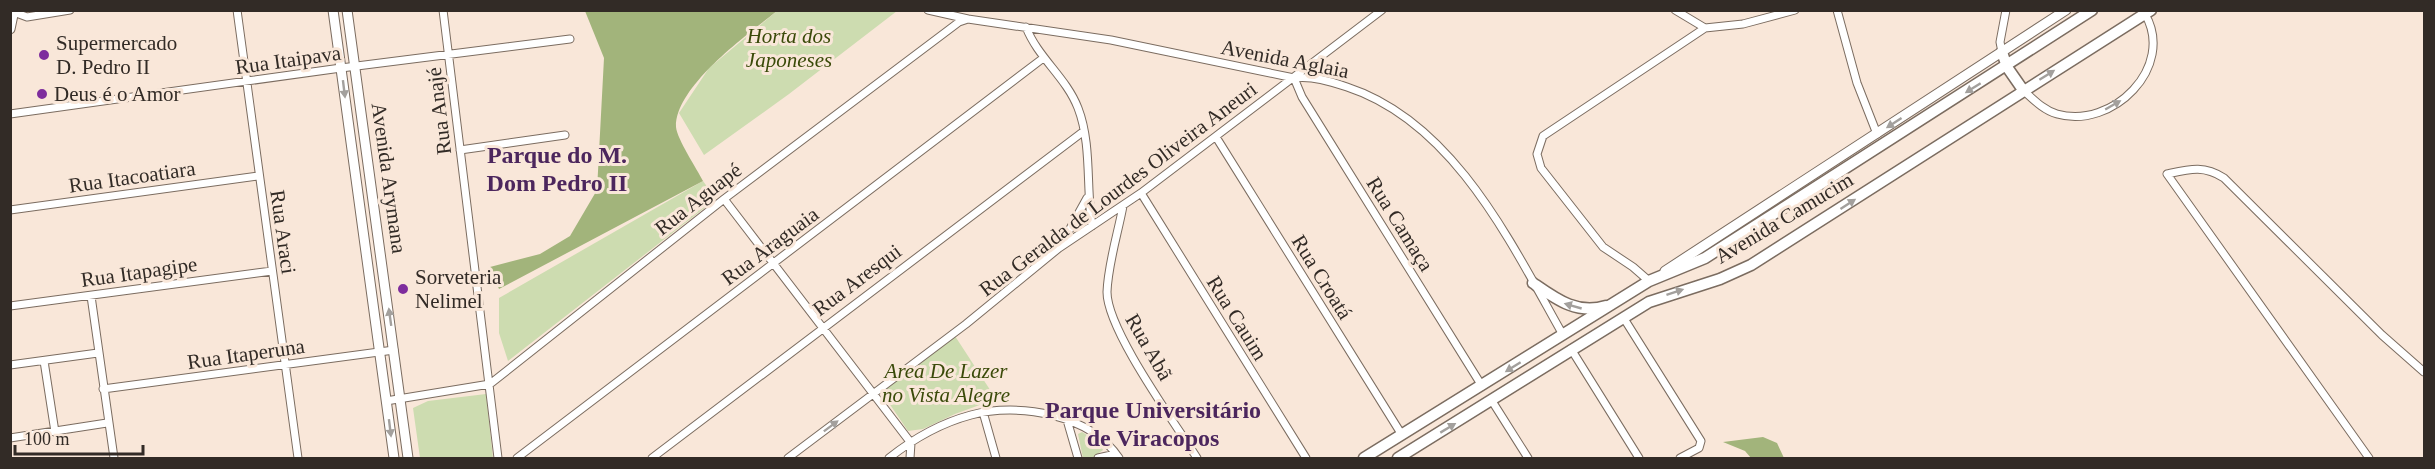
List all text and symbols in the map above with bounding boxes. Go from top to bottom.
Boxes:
park label: Horta dos Japoneses [746,24,832,72]
place label: Supermercado D. Pedro II [56,31,177,79]
street label: Avenida Aglaia [1219,35,1352,83]
street label: Rua Itaipava [233,41,343,79]
marker: Supermercado D. Pedro II [37,48,51,62]
street label: Rua Anajé [422,66,456,156]
one-way arrow [2039,70,2055,81]
street label: Rua Geralda de Lourdes Oliveira Aneuri [975,77,1262,301]
one-way arrow [339,80,348,99]
place label: Deus é o Amor [54,82,181,106]
one-way arrow [1964,83,1981,94]
marker: Deus é o Amor [35,87,49,101]
one-way arrow [2105,100,2122,110]
street label: Avenida Arymana [367,101,412,256]
one-way arrow [1885,117,1902,128]
district label: Parque do M. Dom Pedro II [487,142,627,196]
street label: Rua Itacoatiara [67,156,198,198]
street label: Rua Aguapé [650,158,746,240]
street label: Avenida Camucim [1711,167,1857,269]
street label: Rua Camaça [1362,172,1439,276]
street label: Rua Araci [265,188,301,276]
one-way arrow [1840,198,1856,209]
street label: Rua Araguaia [717,201,824,290]
street label: Rua Croatá [1287,230,1358,324]
street label: Rua Aresqui [808,239,906,321]
street label: Rua Itapagipe [79,252,199,292]
place label: Sorveteria Nelimel [415,265,502,313]
street label: Rua Cauim [1202,271,1272,365]
marker: Sorveteria Nelimel [396,282,410,296]
one-way arrow [1666,287,1684,296]
one-way arrow [1564,301,1582,310]
one-way arrow [385,308,394,327]
street label: Rua Abã [1120,309,1178,385]
street label: Rua Itaperuna [186,334,307,374]
park label: Area De Lazer no Vista Alegre [882,359,1010,407]
one-way arrow [1505,361,1522,372]
district label: Parque Universitário de Viracopos [1045,397,1261,451]
scale bar [15,418,142,456]
one-way arrow [385,419,394,438]
one-way arrow [823,420,839,432]
one-way arrow [1440,422,1456,433]
text: 100 m [24,429,70,449]

